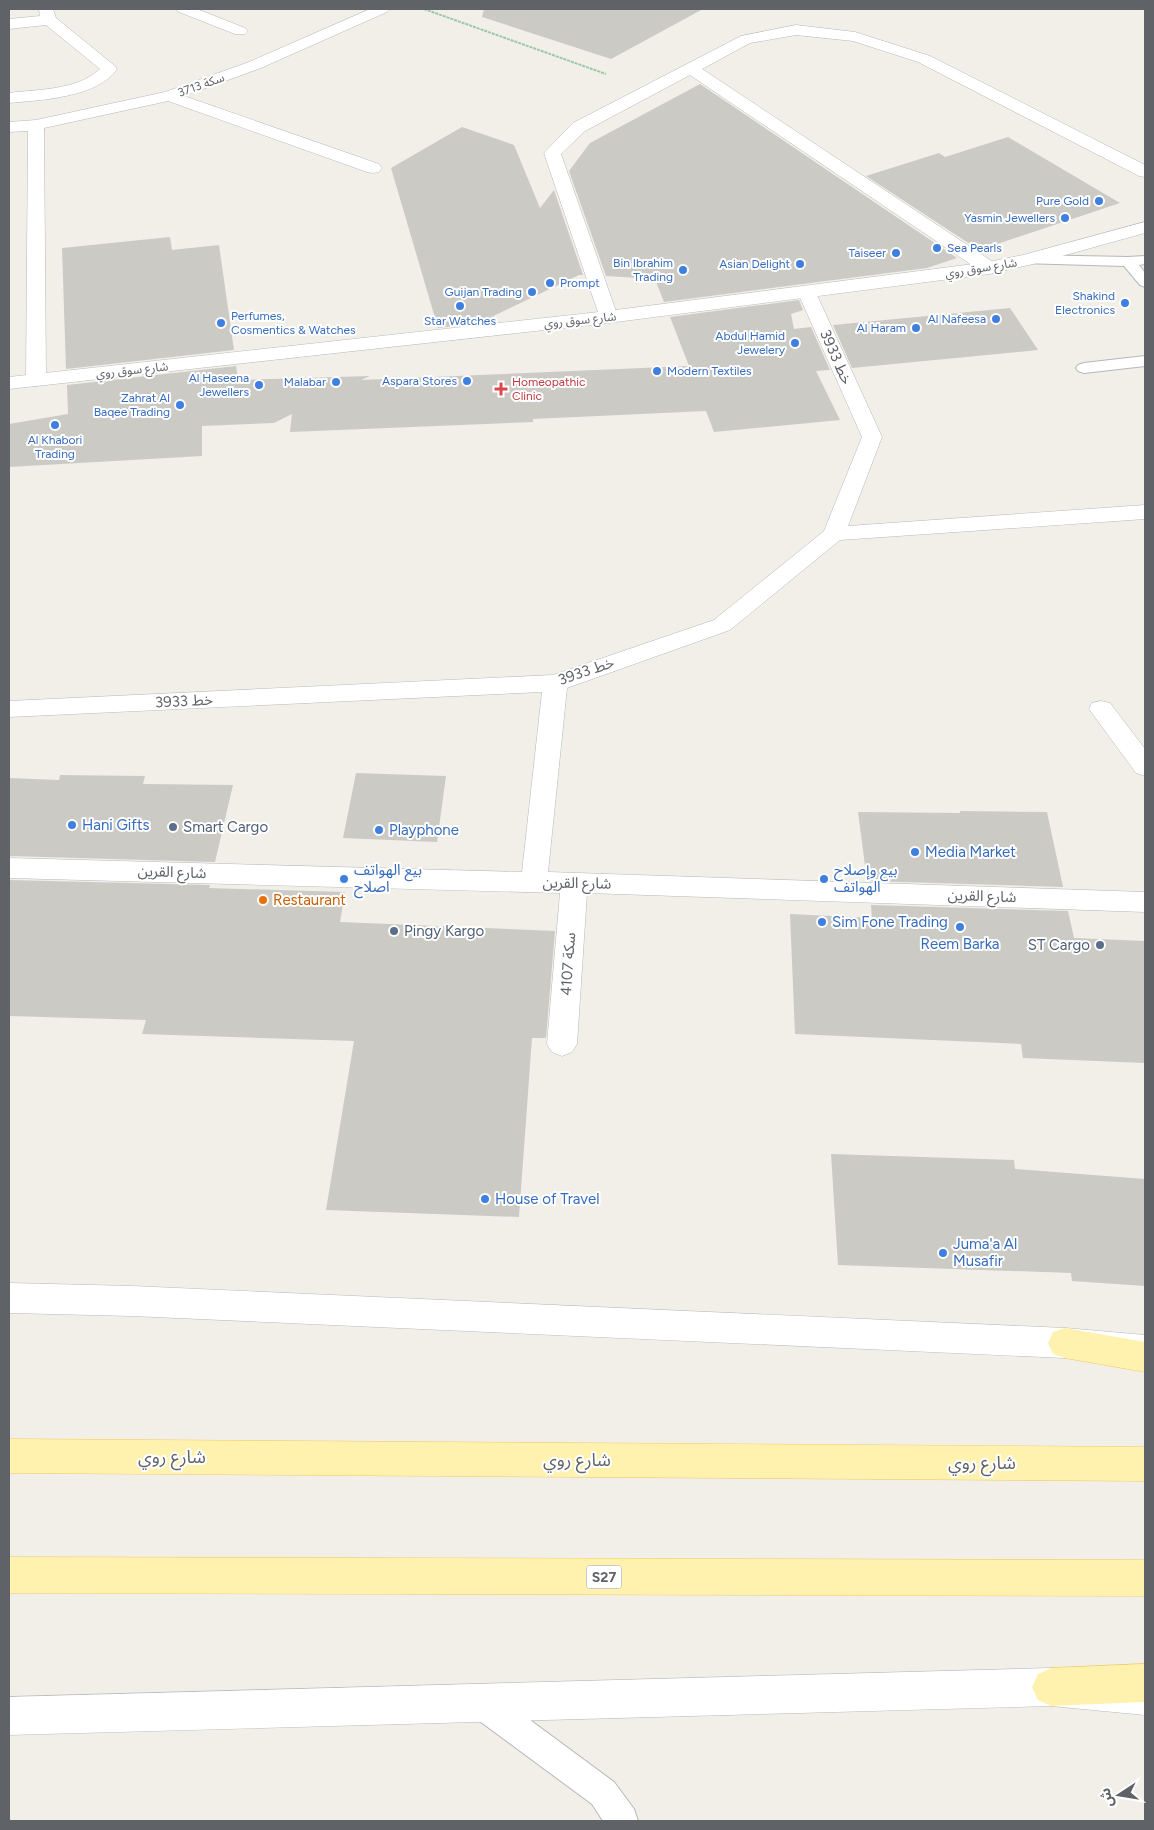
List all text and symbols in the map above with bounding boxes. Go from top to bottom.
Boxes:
street label: سكة 3713 [176,70,226,100]
place label: Pure Gold [1036,194,1089,208]
marker: Pure Gold [1093,195,1105,207]
place label: Yasmin Jewellers [964,211,1055,225]
marker: Yasmin Jewellers [1059,212,1071,224]
place label: Sea Pearls [947,241,1002,255]
marker: Sea Pearls [931,242,943,254]
place label: Taiseer [848,246,886,260]
marker: Taiseer [890,247,902,259]
street label: شارع سوق روي [944,255,1018,283]
place label: Bin Ibrahim Trading [613,256,673,284]
place label: Asian Delight [719,257,790,271]
marker: Asian Delight [794,258,806,270]
marker: Bin Ibrahim Trading [677,264,689,276]
place label: Prompt [560,276,600,290]
marker: Prompt [544,277,556,289]
place label: Guijan Trading [445,285,522,299]
marker: Guijan Trading [526,286,538,298]
place label: Shakind Electronics [1055,289,1115,317]
marker: Shakind Electronics [1119,297,1131,309]
marker: Star Watches [454,300,466,312]
place label: Perfumes, Cosmentics & Watches [231,309,356,337]
street label: شارع سوق روي [543,309,617,334]
place label: Al Nafeesa [928,312,986,326]
marker: Al Nafeesa [990,313,1002,325]
place label: Star Watches [424,314,496,328]
marker: Perfumes, Cosmentics & Watches [215,317,227,329]
place label: Al Haram [857,321,906,335]
marker: Al Haram [910,322,922,334]
street label: 3933 خط [816,327,856,387]
place label: Abdul Hamid Jewelery [715,329,786,357]
marker: Abdul Hamid Jewelery [789,337,801,349]
street label: شارع سوق روي [95,359,169,384]
place label: Modern Textiles [667,364,752,378]
marker: Modern Textiles [651,365,663,377]
place label: Al Haseena Jewellers [189,371,249,399]
place label: Aspara Stores [382,374,457,388]
place label: Malabar [284,375,326,389]
marker: Aspara Stores [461,375,473,387]
place label: Homeopathic Clinic [512,375,586,403]
marker: Malabar [330,376,342,388]
marker: Al Haseena Jewellers [253,379,265,391]
marker: Homeopathic Clinic [494,382,508,396]
place label: Zahrat Al Baqee Trading [94,391,170,419]
marker: Zahrat Al Baqee Trading [174,399,186,411]
marker: Al Khabori Trading [49,419,61,431]
place label: Al Khabori Trading [28,433,82,461]
street label: 3933 خط [556,653,616,689]
street label: 3933 خط [155,690,214,712]
place label: Hani Gifts [82,816,150,834]
place label: Smart Cargo [183,818,268,836]
marker: Hani Gifts [66,819,78,831]
marker: Smart Cargo [167,821,179,833]
place label: Playphone [389,821,459,839]
marker: Playphone [373,824,385,836]
place label: Media Market [925,843,1016,861]
marker: Media Market [909,846,921,858]
place label: بيع الهواتف اصلاح [354,861,422,899]
place label: بيع وإصلاح الهواتف [834,861,898,896]
street label: شارع القرين [137,862,207,885]
marker: بيع الهواتف اصلاح [338,873,350,885]
street label: شارع القرين [542,873,612,896]
marker: بيع وإصلاح الهواتف [818,873,830,885]
street label: شارع القرين [947,886,1017,909]
place label: Restaurant [273,891,346,909]
marker: Restaurant [257,894,269,906]
place label: Sim Fone Trading [832,913,948,931]
marker: Sim Fone Trading [816,916,828,928]
marker: Reem Barka [954,921,966,933]
place label: Pingy Kargo [404,922,484,940]
marker: Pingy Kargo [388,925,400,937]
street label: سكة 4107 [557,931,579,996]
place label: Reem Barka [921,935,999,953]
place label: ST Cargo [1028,936,1090,954]
marker: ST Cargo [1094,939,1106,951]
place label: House of Travel [495,1190,599,1208]
marker: House of Travel [479,1193,491,1205]
place label: Juma'a Al Musafir [953,1235,1017,1270]
marker: Juma'a Al Musafir [937,1247,949,1259]
street label: شارع روي [138,1446,206,1471]
street label: شارع روي [543,1449,611,1474]
street label: شارع روي [948,1452,1016,1477]
road number: S27 [586,1565,622,1588]
north arrow [1094,1770,1144,1820]
text: ش [1096,1786,1117,1809]

